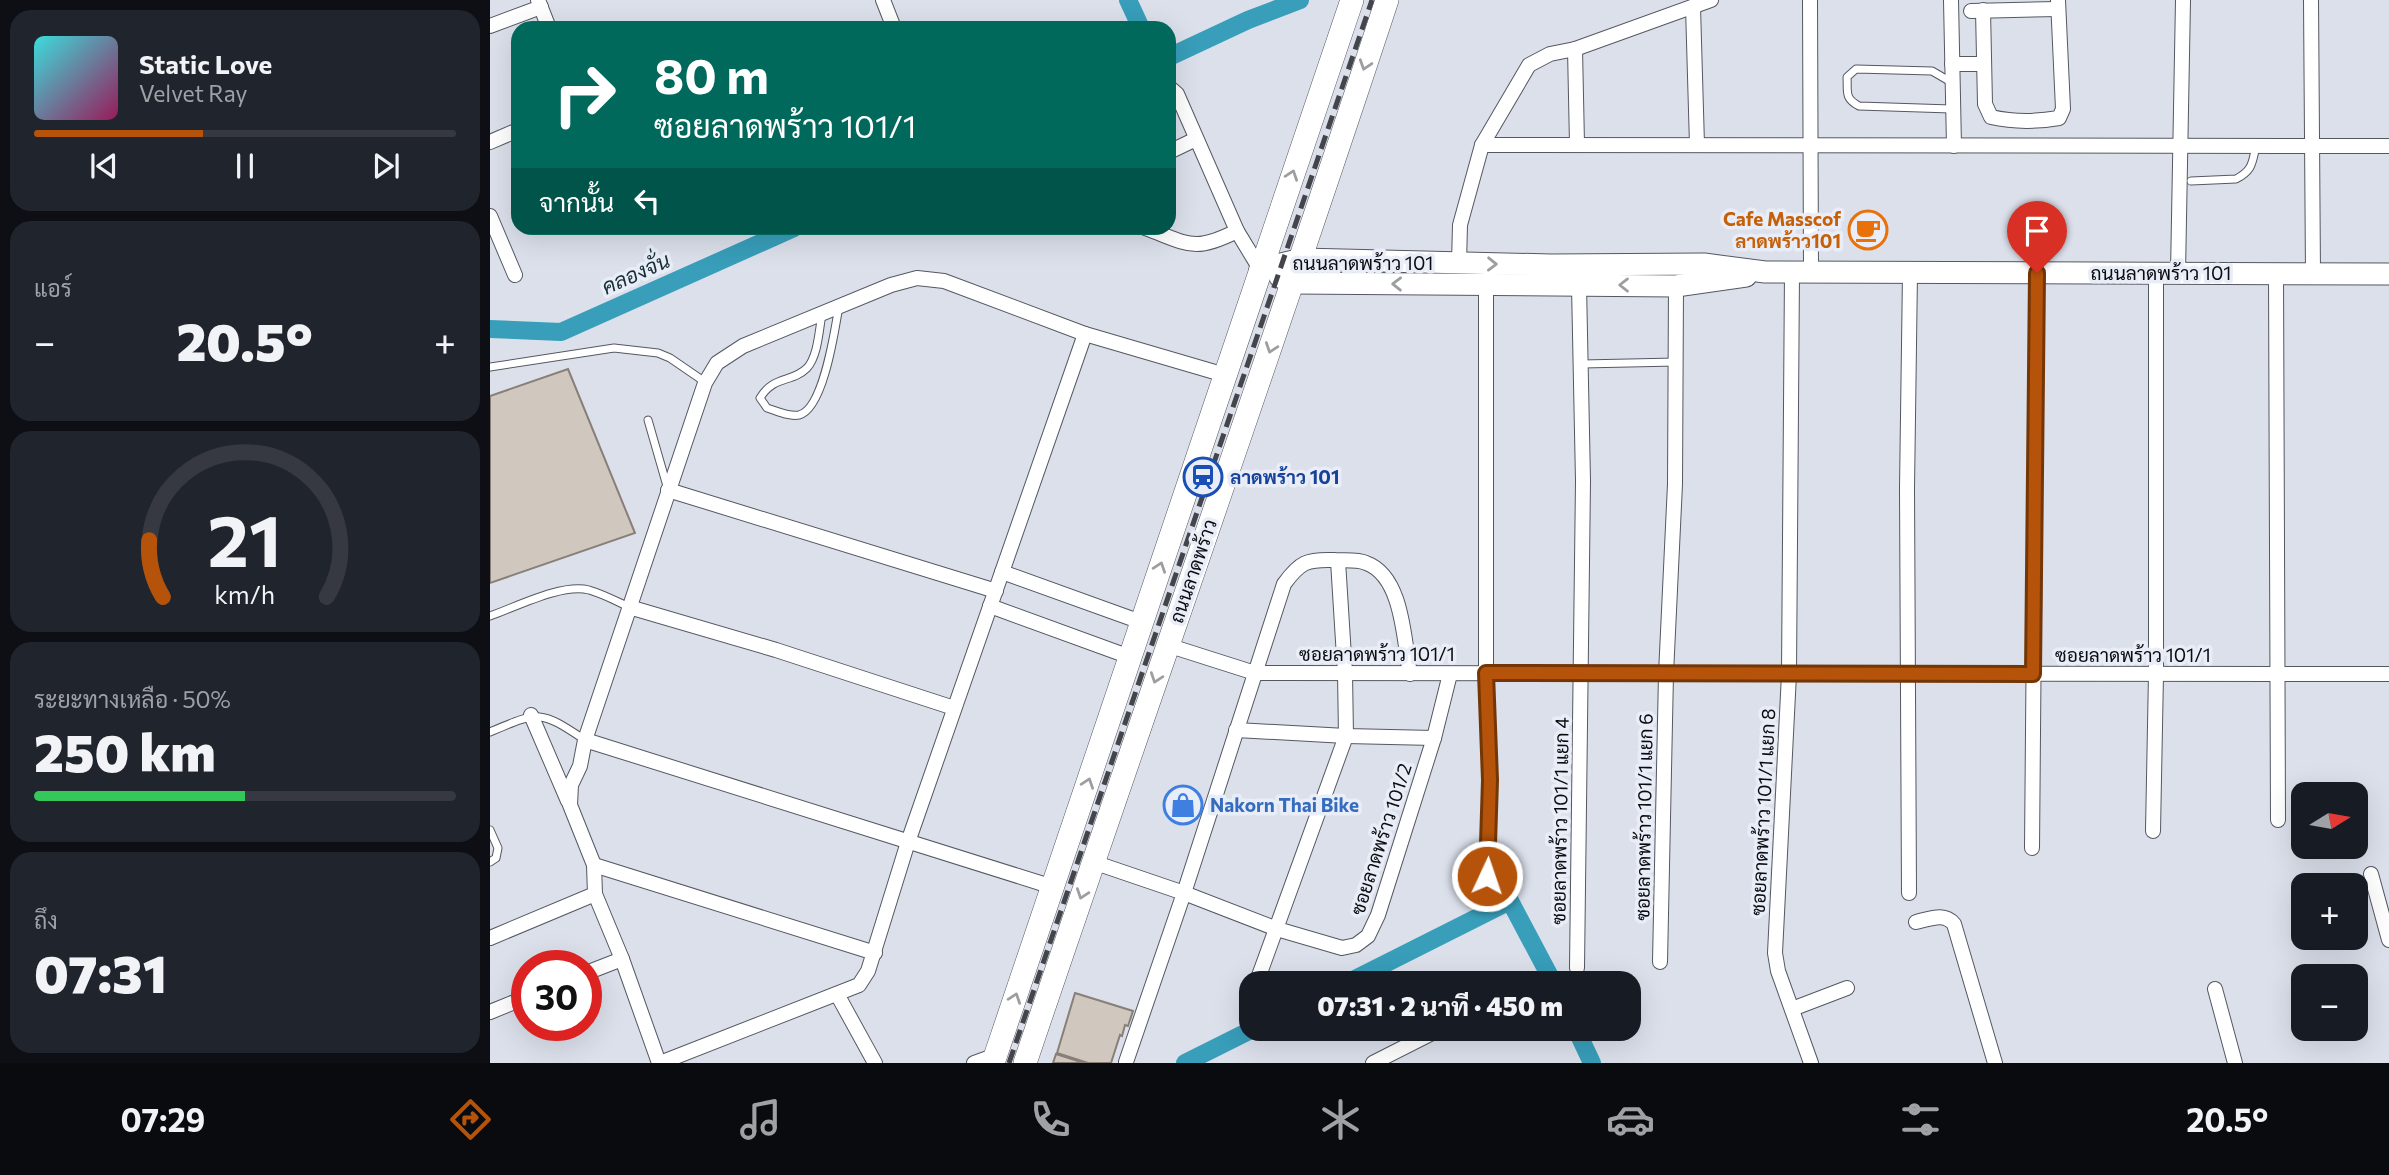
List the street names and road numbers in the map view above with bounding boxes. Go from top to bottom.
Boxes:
street label: ถนนลาดพร้าว 101 [1293,251,1433,274]
street label: ถนนลาดพร้าว 101 [2091,261,2231,284]
street label: ถนนลาดพร้าว [1164,516,1221,626]
street label: ซอยลาดพร้าว 101/1 [1299,642,1455,665]
street label: ซอยลาดพร้าว 101/1 [2055,643,2211,666]
street label: ซอยลาดพร้าว 101/1 แยก 8 [1746,708,1779,916]
street label: ซอยลาดพร้าว 101/1 แยก 6 [1630,713,1657,921]
street label: ซอยลาดพร้าว 101/1 แยก 4 [1546,717,1573,925]
street label: ซอยลาดพร้าว 101/2 [1345,760,1416,918]

